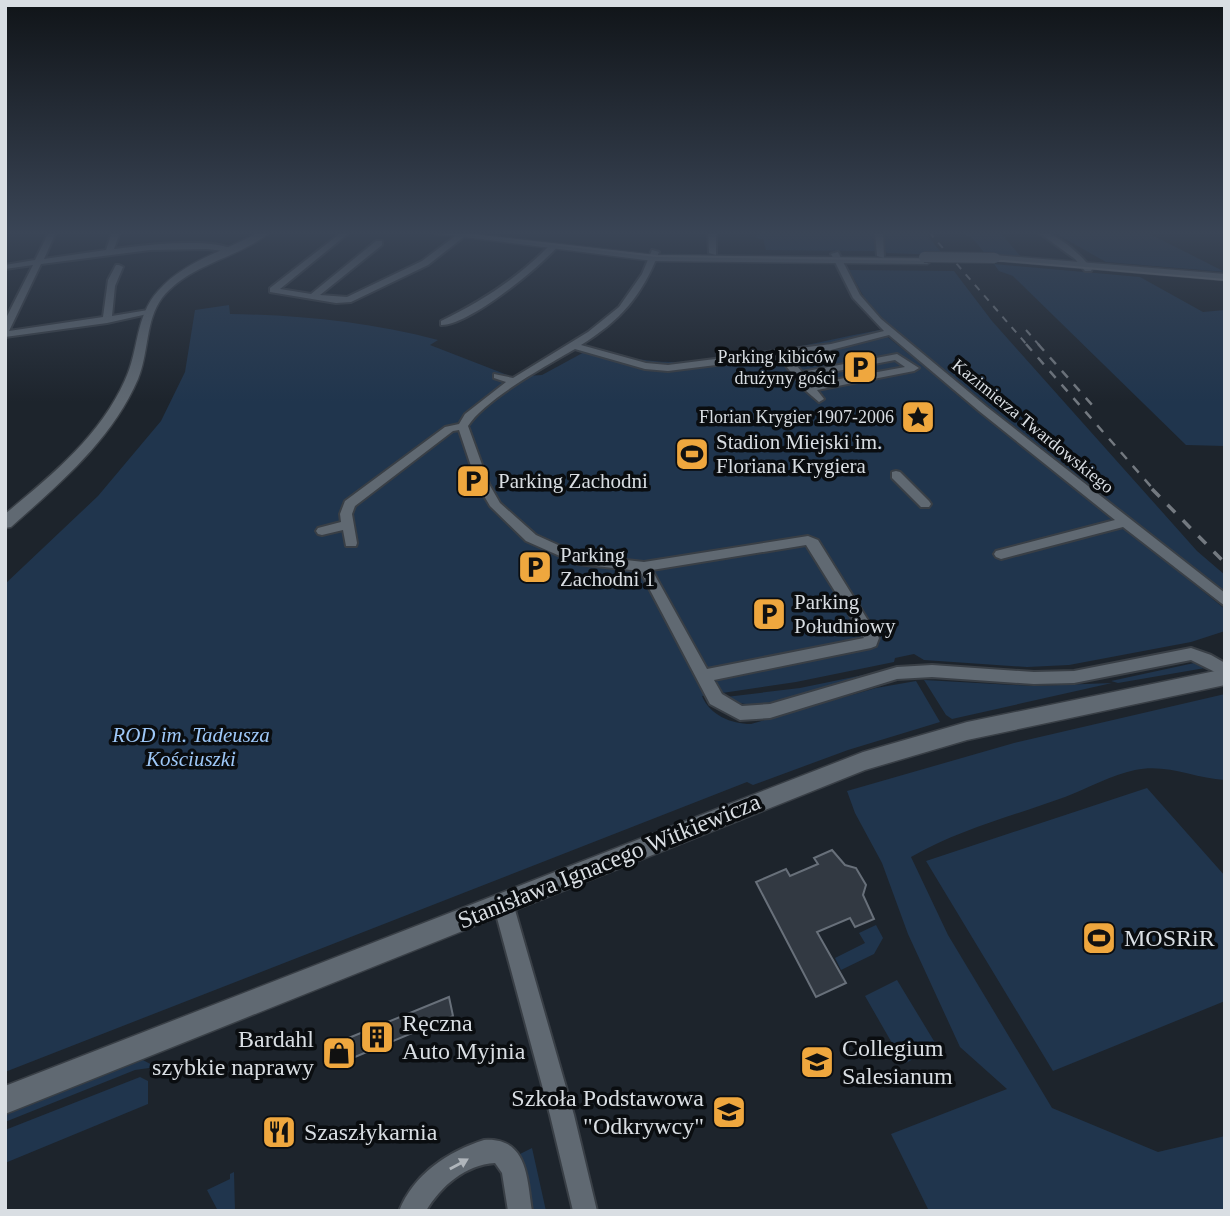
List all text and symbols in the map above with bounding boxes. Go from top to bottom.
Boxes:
place label: Parking kibiców drużyny gości [718,347,836,388]
parking icon: Parking kibiców drużyny gości [841,348,879,386]
street label: Kazimierza Twardowskiego [948,355,1118,497]
place icon: Florian Krygier 1907-2006 [899,398,937,436]
place label: Florian Krygier 1907-2006 [699,407,894,427]
place label: Stadion Miejski im. Floriana Krygiera [716,430,882,478]
sports icon: Stadion Miejski im. Floriana Krygiera [673,435,711,473]
parking icon: Parking Zachodni [454,462,492,500]
place label: Parking Zachodni [498,469,648,493]
place label: Parking Zachodni 1 [560,543,655,591]
parking icon: Parking Zachodni 1 [516,548,554,586]
place label: Parking Południowy [794,590,896,638]
parking icon: Parking Południowy [750,595,788,633]
park label: ROD im. Tadeusza Kościuszki [111,723,270,771]
street label: Stanisława Ignacego Witkiewicza [454,788,764,934]
sports icon: MOSRiR [1080,919,1118,957]
place label: MOSRiR [1124,925,1215,951]
place label: Ręczna Auto Myjnia [402,1010,526,1064]
building icon: Ręczna Auto Myjnia [358,1018,396,1056]
place label: Bardahl szybkie naprawy [152,1026,314,1080]
shop icon: Bardahl szybkie naprawy [320,1034,358,1072]
place label: Collegium Salesianum [842,1035,953,1089]
school or university icon: Collegium Salesianum [798,1043,836,1081]
place label: Szkoła Podstawowa "Odkrywcy" [511,1085,704,1139]
school or university icon: Szkoła Podstawowa "Odkrywcy" [710,1093,748,1131]
restaurant icon: Szaszłykarnia [260,1113,298,1151]
place label: Szaszłykarnia [304,1119,438,1145]
one-way arrow [449,1158,469,1170]

